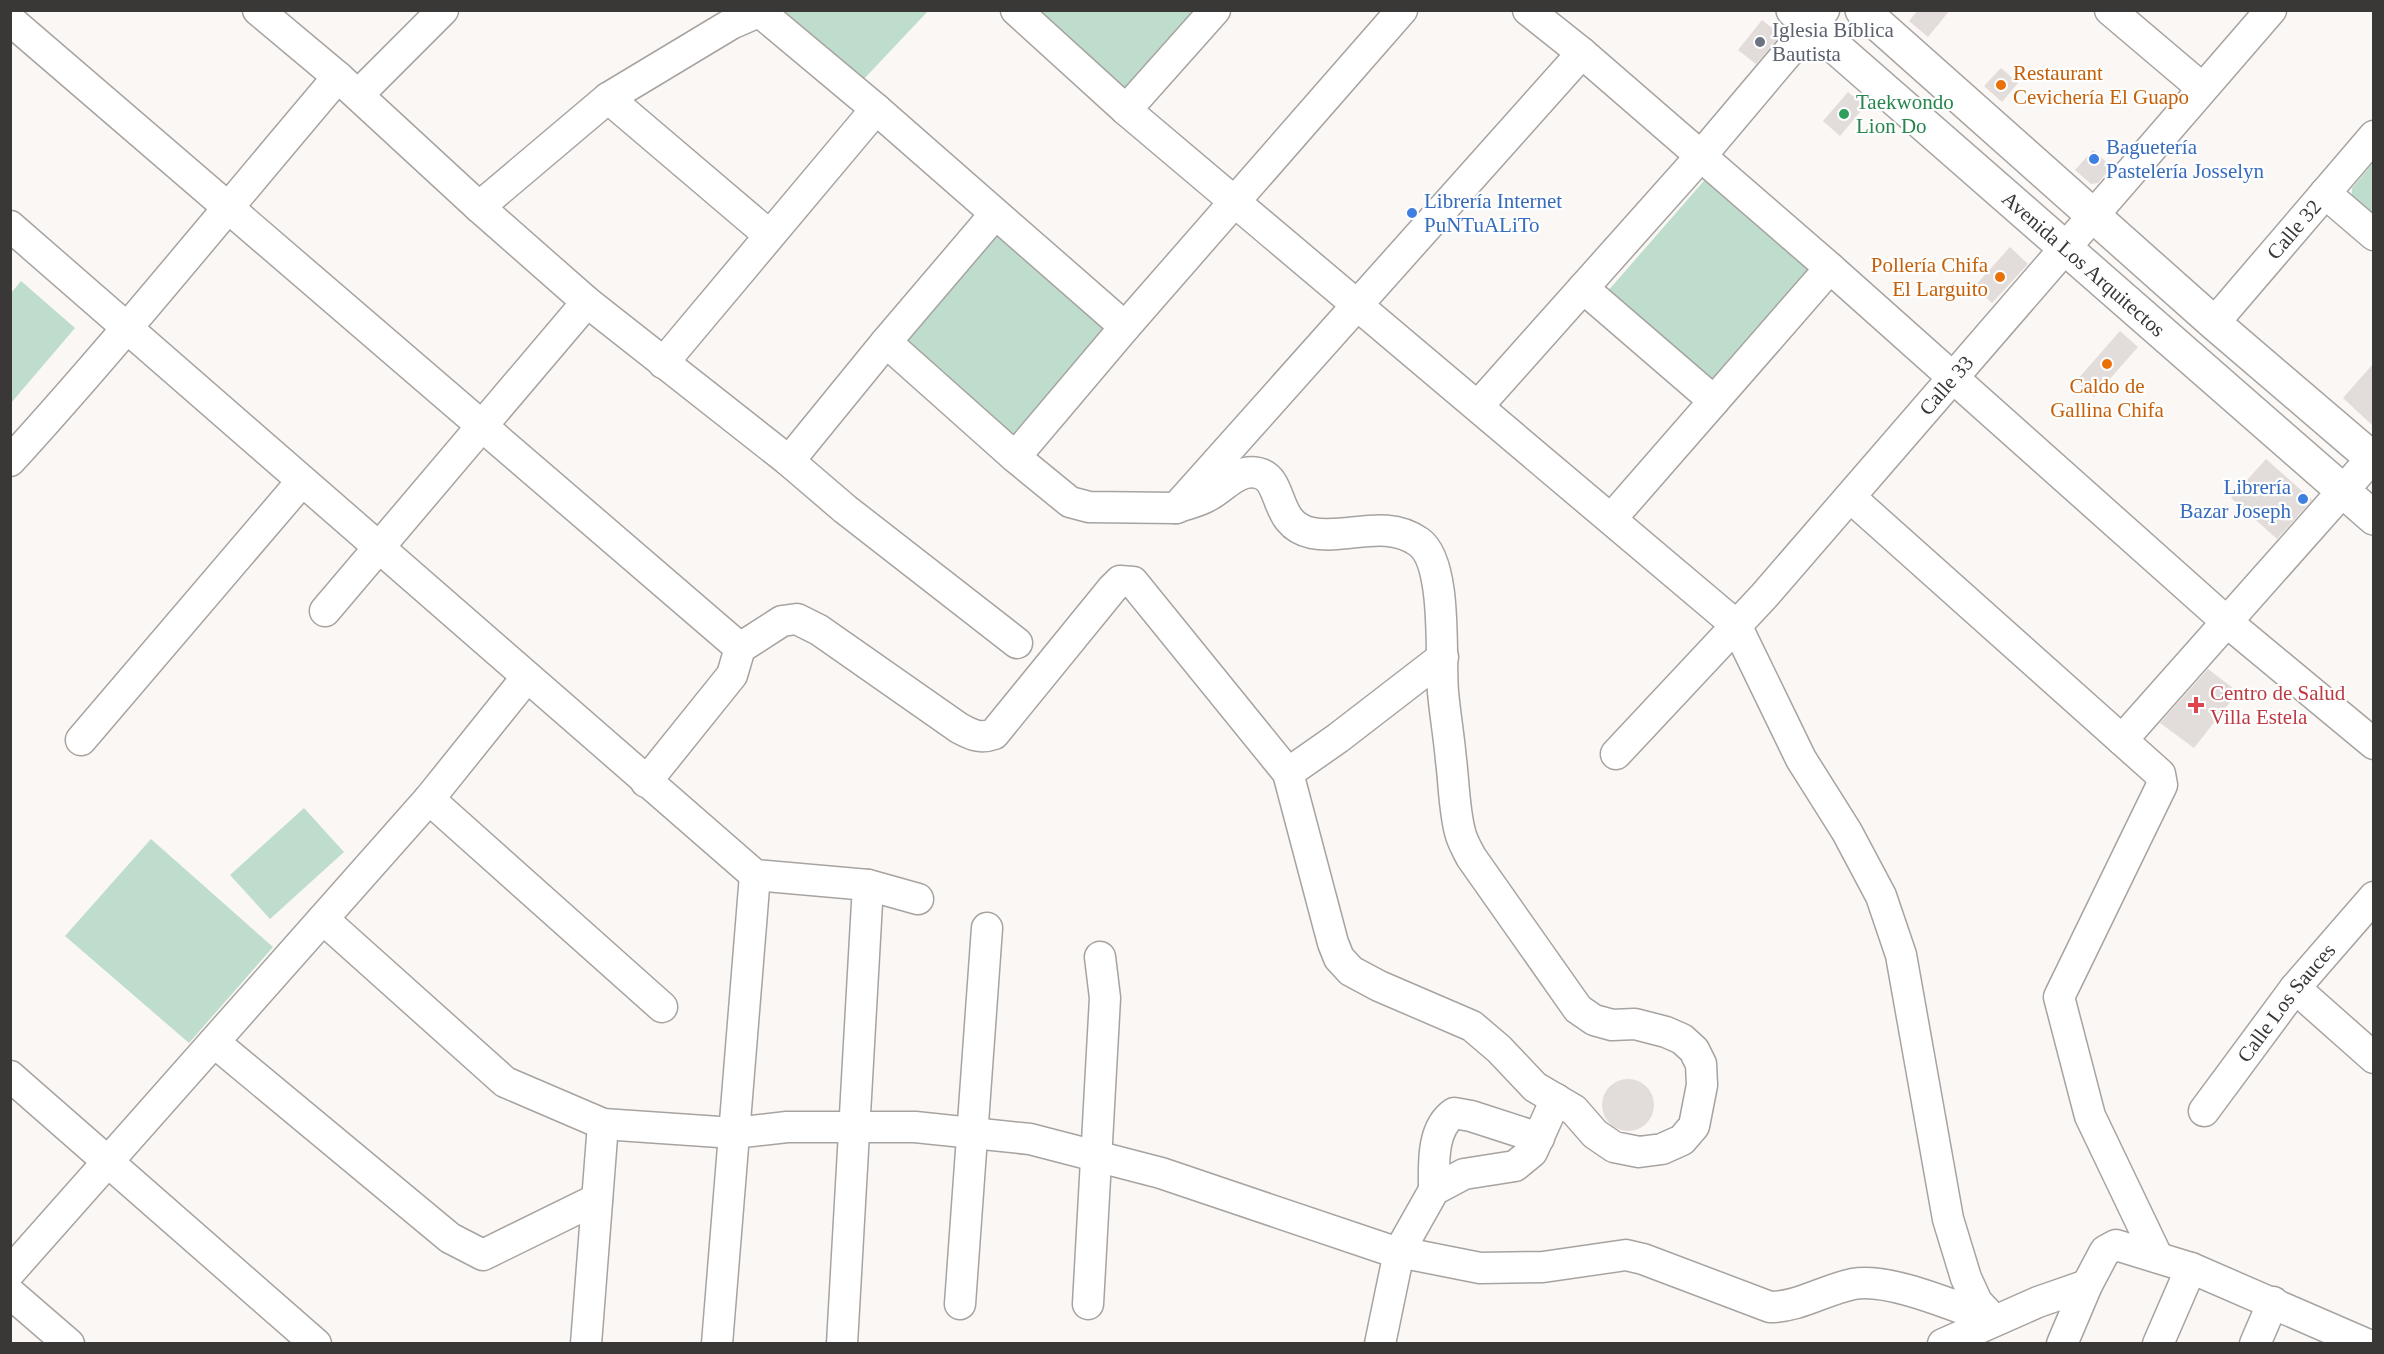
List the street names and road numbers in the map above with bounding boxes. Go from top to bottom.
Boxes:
street label: Avenida Los Arquitectos [1997,186,2170,342]
street label: Calle 32 [2262,195,2326,264]
street label: Calle 33 [1914,351,1978,420]
street label: Calle Los Sauces [2232,938,2340,1067]

